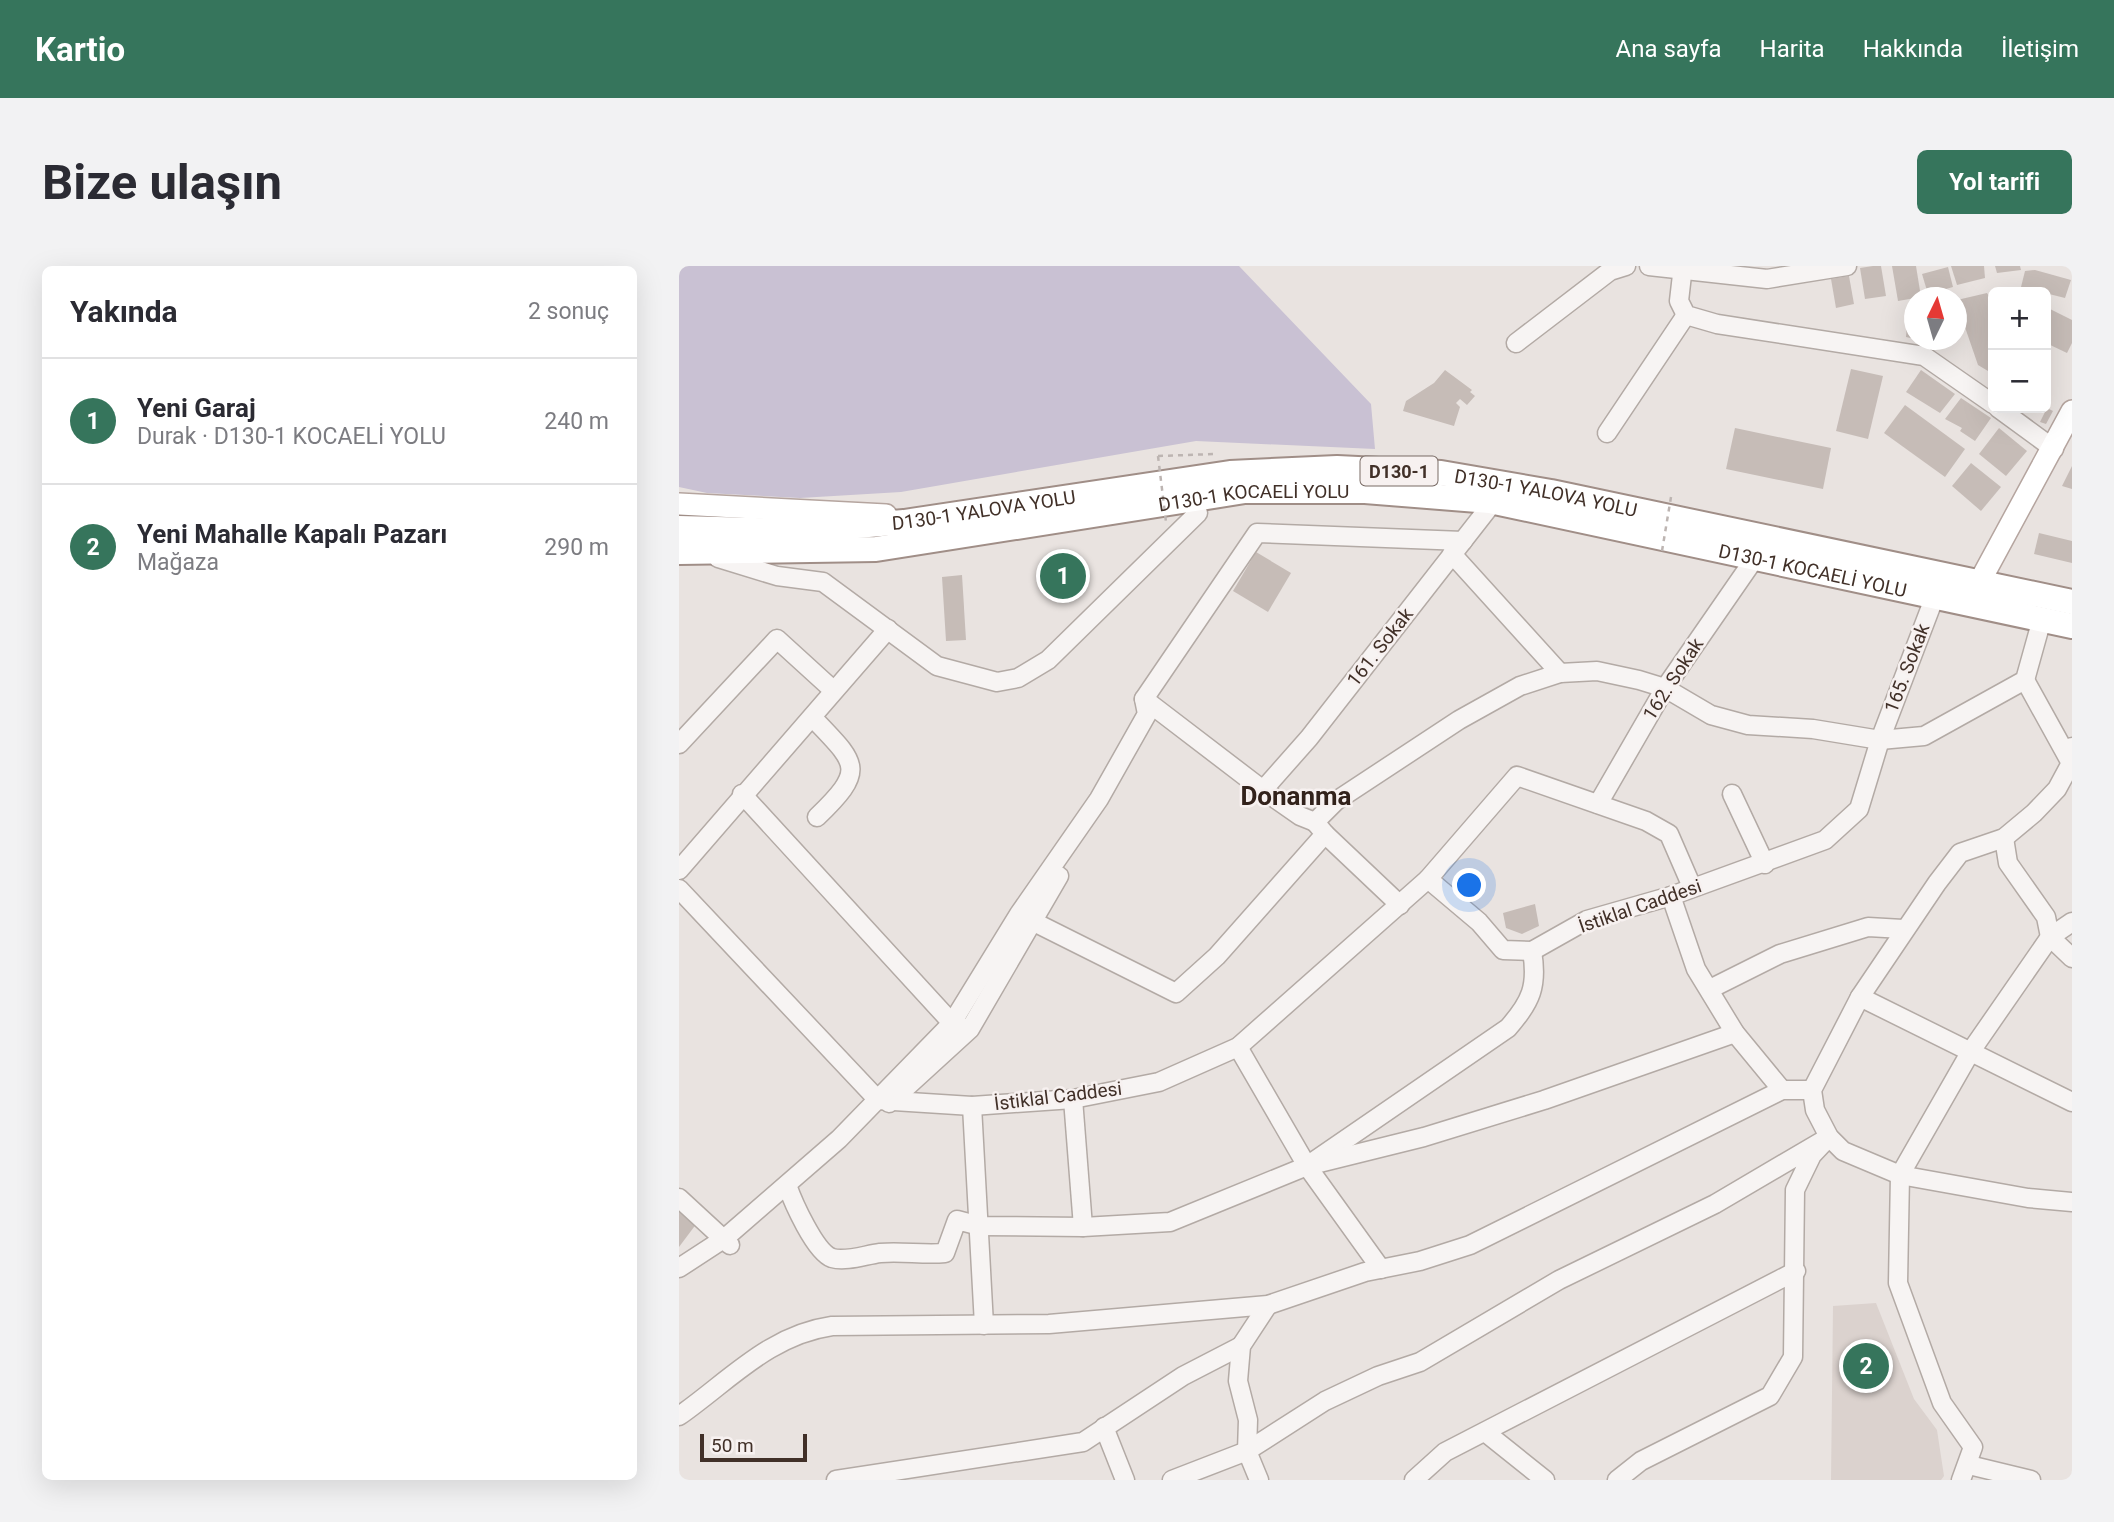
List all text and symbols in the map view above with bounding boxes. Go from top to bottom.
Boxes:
text: Kartio [35,30,125,69]
text: Ana sayfa [1616,35,1722,63]
text: Harita [1760,35,1825,63]
text: Hakkında [1863,35,1963,63]
text: İletişim [2001,35,2079,63]
button: Yol tarifi [1917,150,2072,214]
text: Bize ulaşın [42,154,282,211]
north arrow [1904,287,1967,350]
map controls [1988,287,2051,413]
button: + [1988,287,2051,350]
text: Yakında [70,294,178,329]
text: 2 sonuç [528,298,609,325]
button: − [1988,350,2051,413]
text: Yeni Garaj [137,393,256,423]
text: 1 [86,408,100,435]
text: 240 m [544,408,609,435]
text: Durak · D130-1 KOCAELİ YOLU [137,423,446,450]
road number: D130-1 [1361,456,1437,486]
street label: D130-1 YALOVA YOLU [1453,464,1639,521]
street label: D130-1 KOCAELİ YOLU [1157,479,1349,516]
street label: D130-1 YALOVA YOLU [891,485,1077,534]
text: Yeni Mahalle Kapalı Pazarı [137,519,447,549]
text: 2 [86,534,100,561]
text: 290 m [544,534,609,561]
street label: D130-1 KOCAELİ YOLU [1716,539,1909,602]
text: Mağaza [137,549,219,576]
pin: 1 [1040,550,1086,602]
street label: 161. Sokak [1342,603,1418,691]
street label: 165. Sokak [1880,620,1935,716]
street label: 162. Sokak [1638,633,1708,724]
district label: Donanma [1240,781,1352,811]
your location [1452,868,1486,902]
street label: İstiklal Caddesi [1576,874,1704,938]
street label: İstiklal Caddesi [993,1077,1123,1115]
pin: 2 [1843,1340,1889,1392]
scale bar [700,1431,807,1463]
text: 50 m [711,1434,754,1457]

